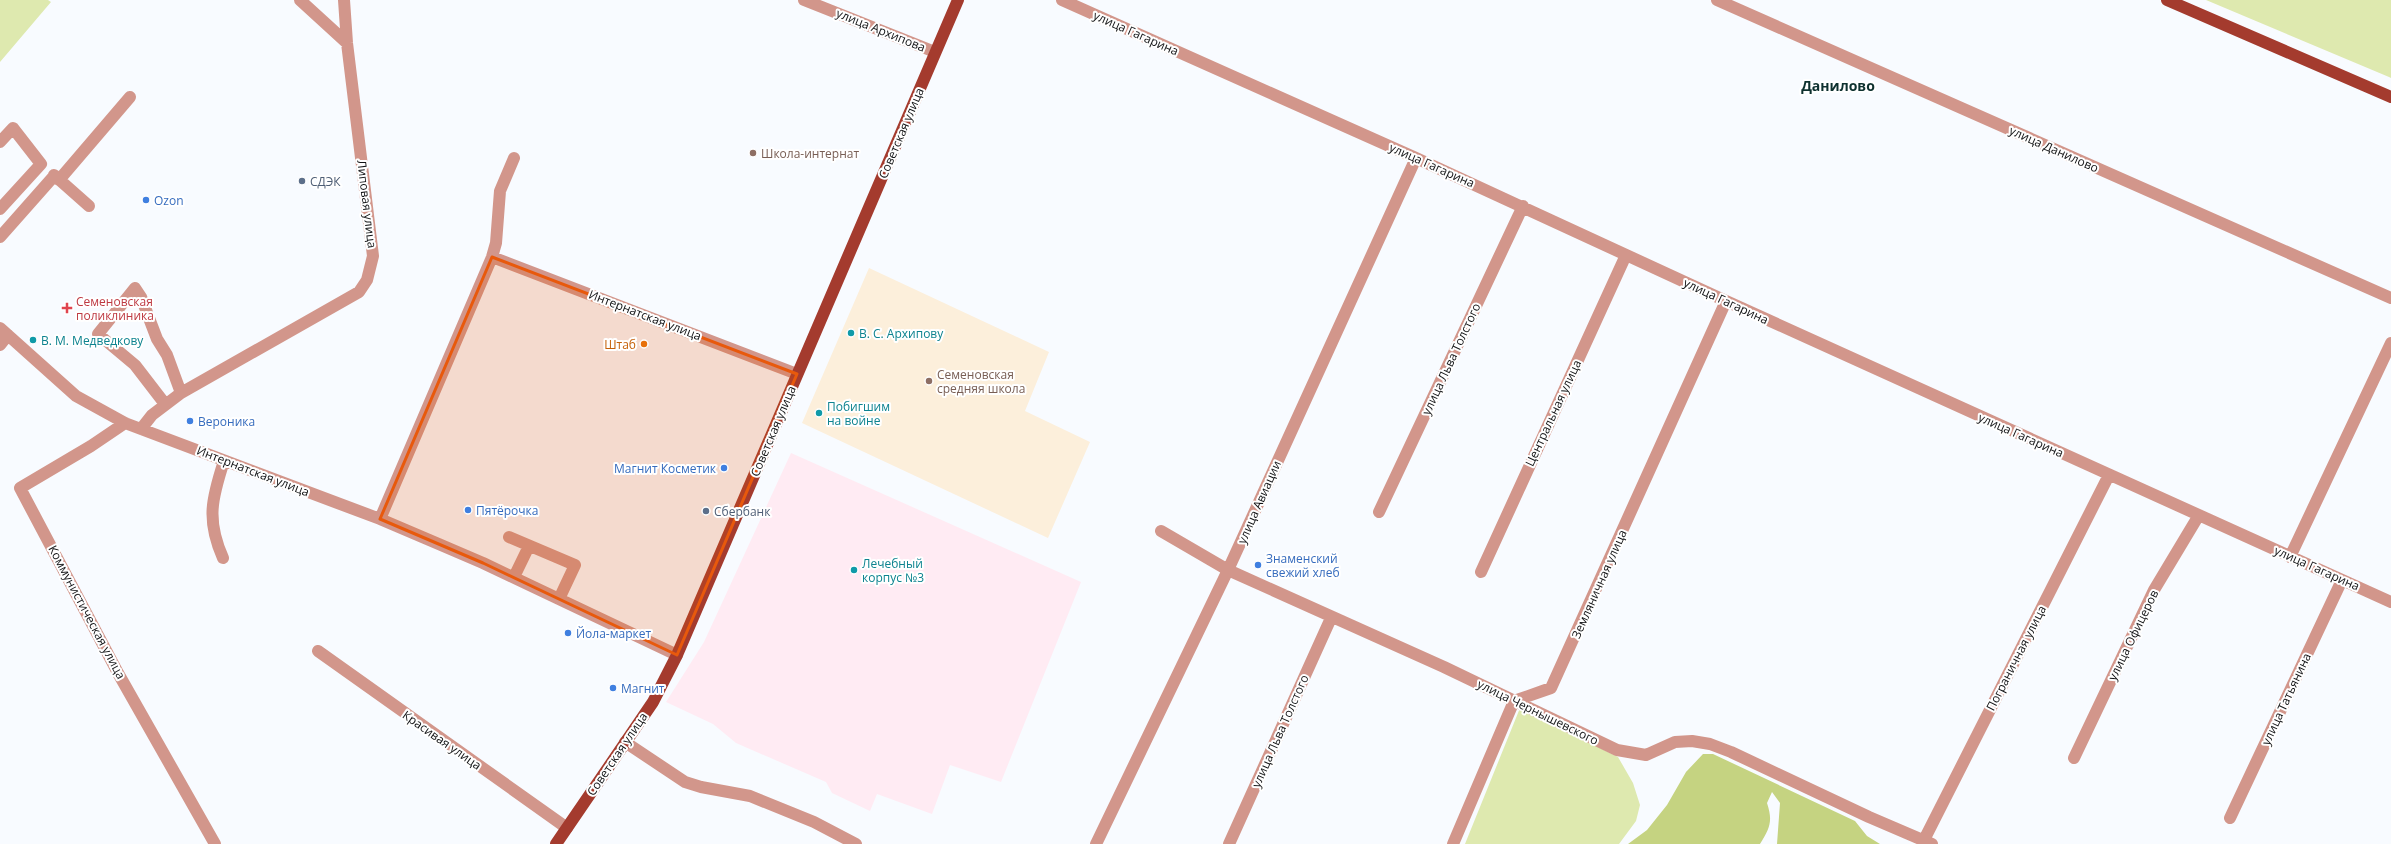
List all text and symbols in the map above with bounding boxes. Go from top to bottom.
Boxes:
street label: улица Архипова [834,4,928,56]
street label: улица Гагарина [1091,7,1181,59]
district label: Данилово [1801,76,1875,95]
street label: Советская улица [874,85,928,181]
street label: улица Данилово [2007,122,2101,176]
street label: улица Гагарина [1387,139,1477,191]
place label: Школа-интернат [761,145,859,162]
marker: Школа-интернат [748,148,758,158]
street label: Липовая улица [353,159,381,249]
place label: СДЭК [310,173,341,190]
marker: СДЭК [297,176,307,186]
place label: Ozon [154,192,184,209]
marker: Ozon [141,195,151,205]
street label: улица Гагарина [1681,274,1771,328]
street label: Интернатская улица [586,286,704,344]
place label: Семеновская поликлиника [76,293,154,324]
street label: улица Льва Толстого [1418,300,1484,418]
marker: Семеновская поликлиника [61,302,73,314]
place label: В. С. Архипову [859,325,944,342]
marker: В. С. Архипову [846,328,856,338]
place label: В. М. Медведкову [41,332,144,349]
marker: В. М. Медведкову [28,335,38,345]
place label: Штаб [604,336,636,353]
marker: Штаб [639,339,649,349]
street label: Центральная улица [1521,357,1585,469]
place label: Семеновская средняя школа [937,366,1025,397]
marker: Семеновская средняя школа [924,376,934,386]
street label: Советская улица [746,383,800,479]
place label: Побигшим на войне [827,398,890,429]
marker: Побигшим на войне [814,408,824,418]
street label: улица Гагарина [1976,409,2066,461]
place label: Вероника [198,413,255,430]
marker: Вероника [185,416,195,426]
street label: Интернатская улица [194,442,312,500]
street label: улица Авиации [1233,458,1285,546]
place label: Магнит Косметик [614,460,717,477]
marker: Магнит Косметик [719,463,729,473]
place label: Пятёрочка [476,502,538,519]
place label: Сбербанк [714,503,771,520]
marker: Пятёрочка [463,505,473,515]
marker: Сбербанк [701,506,711,516]
street label: Земляничная улица [1567,527,1631,641]
street label: Коммунистическая улица [44,542,130,682]
street label: улица Гагарина [2272,542,2362,594]
place label: Знаменский свежий хлеб [1266,550,1340,581]
place label: Лечебный корпус №3 [862,555,924,586]
marker: Знаменский свежий хлеб [1253,560,1263,570]
marker: Лечебный корпус №3 [849,565,859,575]
street label: улица Офицеров [2104,587,2162,683]
street label: Пограничная улица [1982,602,2050,714]
place label: Йола-маркет [576,625,651,642]
marker: Йола-маркет [563,628,573,638]
street label: улица Татьянина [2257,650,2315,748]
street label: улица Льва Толстого [1247,672,1313,790]
street label: улица Чернышевского [1475,675,1601,749]
place label: Магнит [621,680,665,697]
marker: Магнит [608,683,618,693]
street label: Красивая улица [399,706,485,774]
street label: Советская улица [583,709,651,799]

